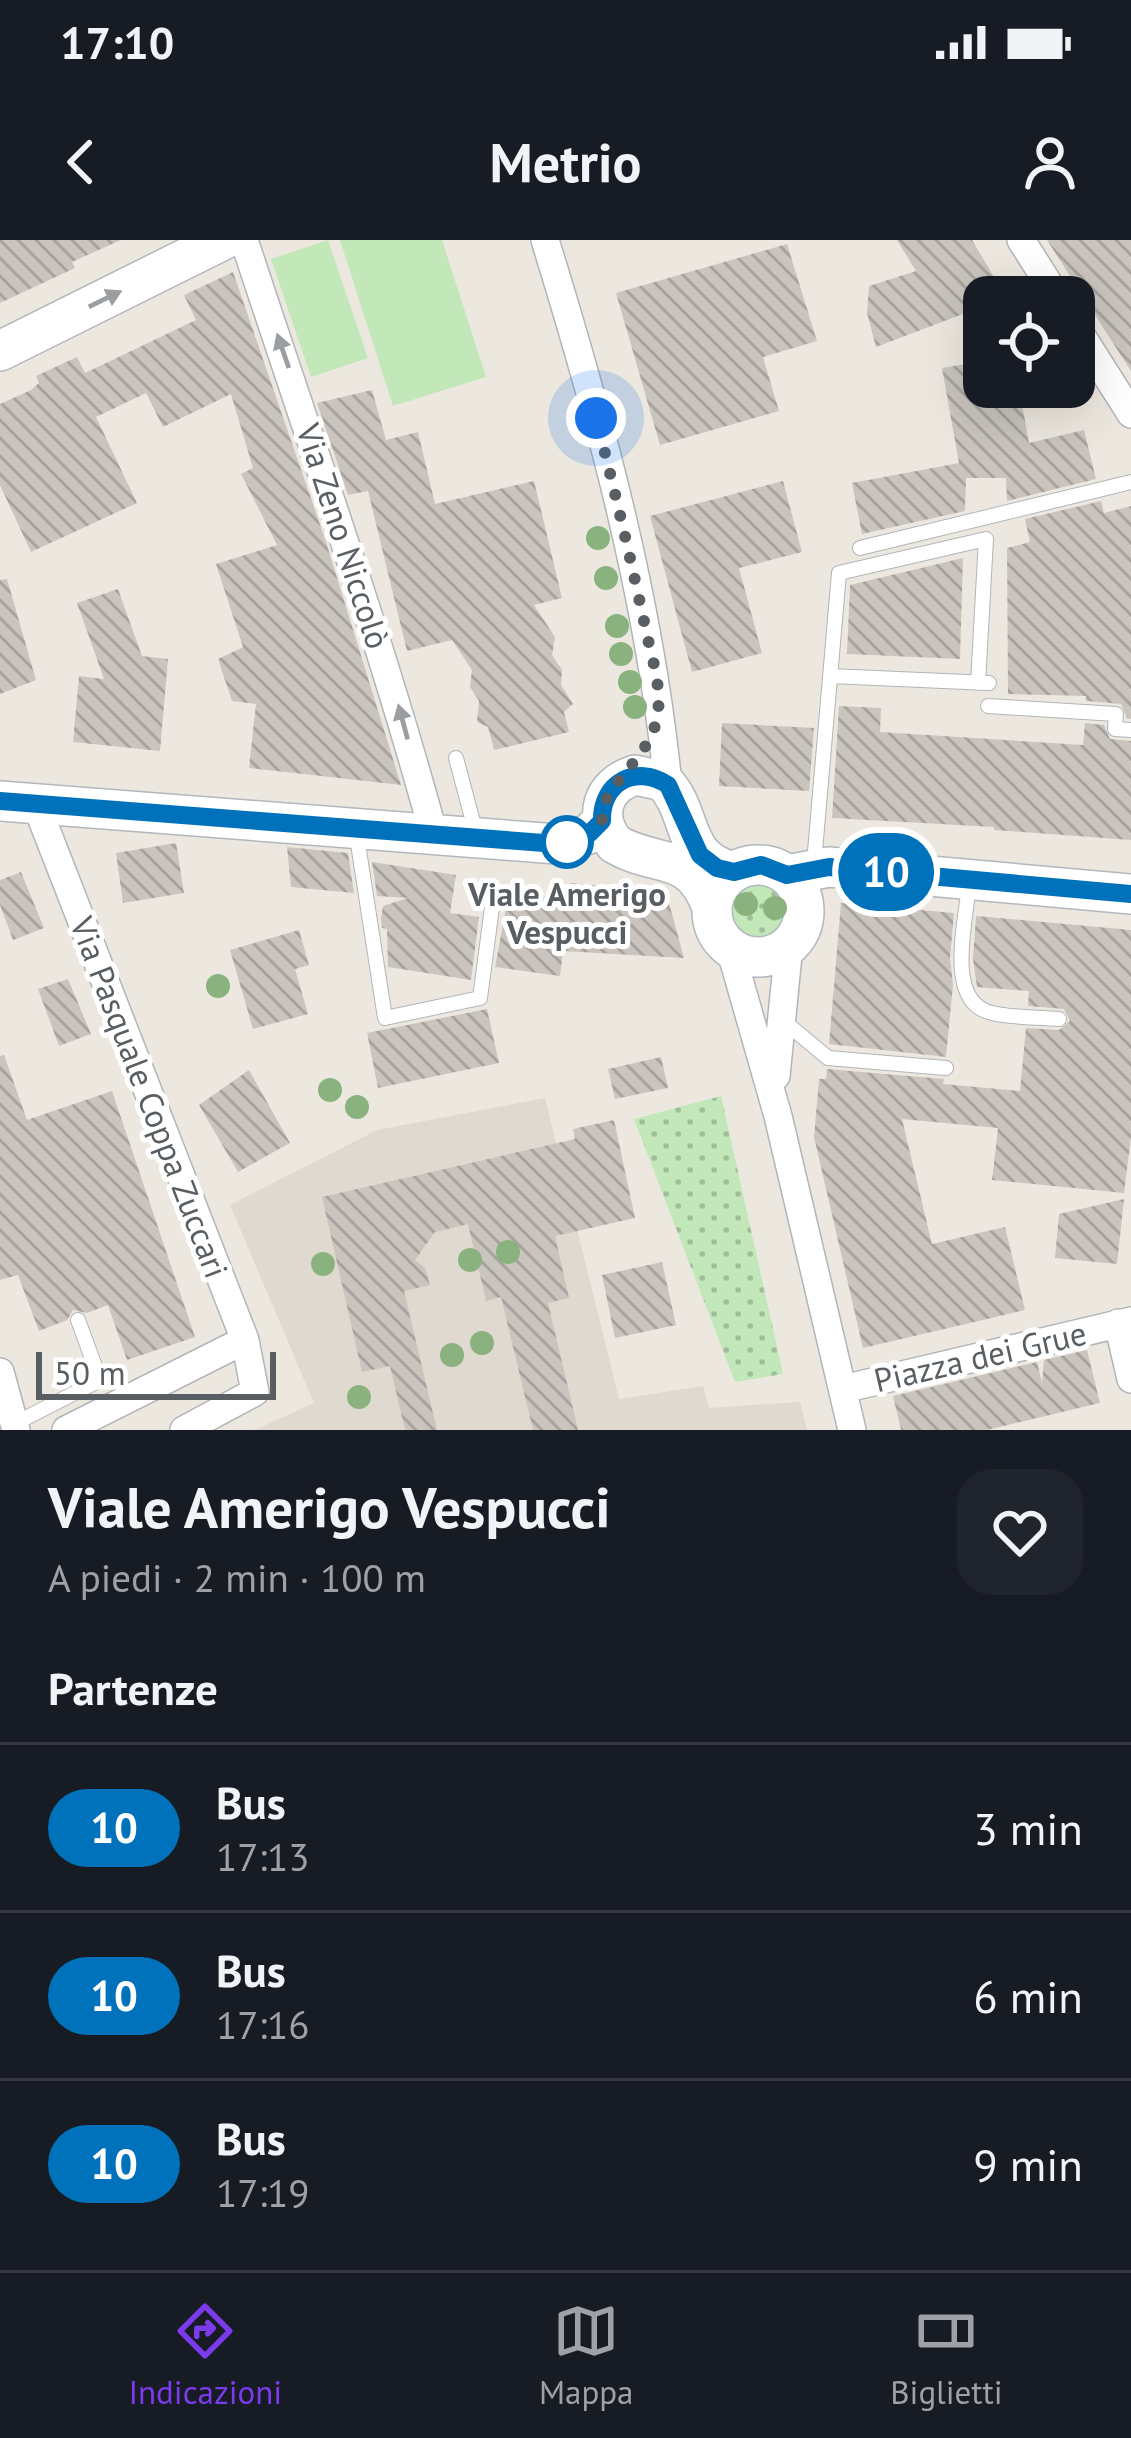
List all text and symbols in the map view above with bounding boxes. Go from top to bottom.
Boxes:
text: 17:10 [60,13,174,71]
text: Metrio [490,127,641,197]
icon: back [48,129,114,195]
icon: person [1017,129,1083,195]
map controls [963,276,1095,408]
button: locate [963,276,1095,408]
one-way arrow [88,289,122,309]
one-way arrow [273,333,291,369]
your location [566,388,626,448]
street label: Via Zeno Niccolò [287,417,401,654]
one-way arrow [393,703,412,740]
marker: Viale Amerigo Vespucci [542,817,592,867]
line badge: 10 [832,833,940,911]
text: 10 [862,844,910,899]
place label: Viale Amerigo Vespucci [467,872,666,953]
street label: Via Pasquale Coppa Zuccari [61,909,239,1284]
street label: Piazza dei Grue [870,1311,1090,1401]
scale bar [36,1346,276,1399]
text: 50 m [54,1351,126,1394]
button: heart [957,1469,1083,1595]
text: Viale Amerigo Vespucci [48,1470,611,1544]
text: A piedi · 2 min · 100 m [48,1552,426,1603]
text: Partenze [48,1659,218,1717]
text: Bus [216,1773,286,1831]
text: 3 min [973,1799,1083,1857]
text: 10 [90,1800,138,1855]
text: 17:13 [216,1831,310,1882]
text: Bus [216,1941,286,1999]
text: 6 min [973,1967,1083,2025]
text: 10 [90,1968,138,2023]
text: 17:16 [216,1999,310,2050]
text: Bus [216,2109,286,2167]
text: 9 min [973,2135,1083,2193]
text: 10 [90,2136,138,2191]
text: 17:19 [216,2167,310,2218]
tab: Indicazioni [128,2298,282,2413]
tab: Mappa [539,2298,633,2413]
tab: Biglietti [890,2298,1003,2413]

